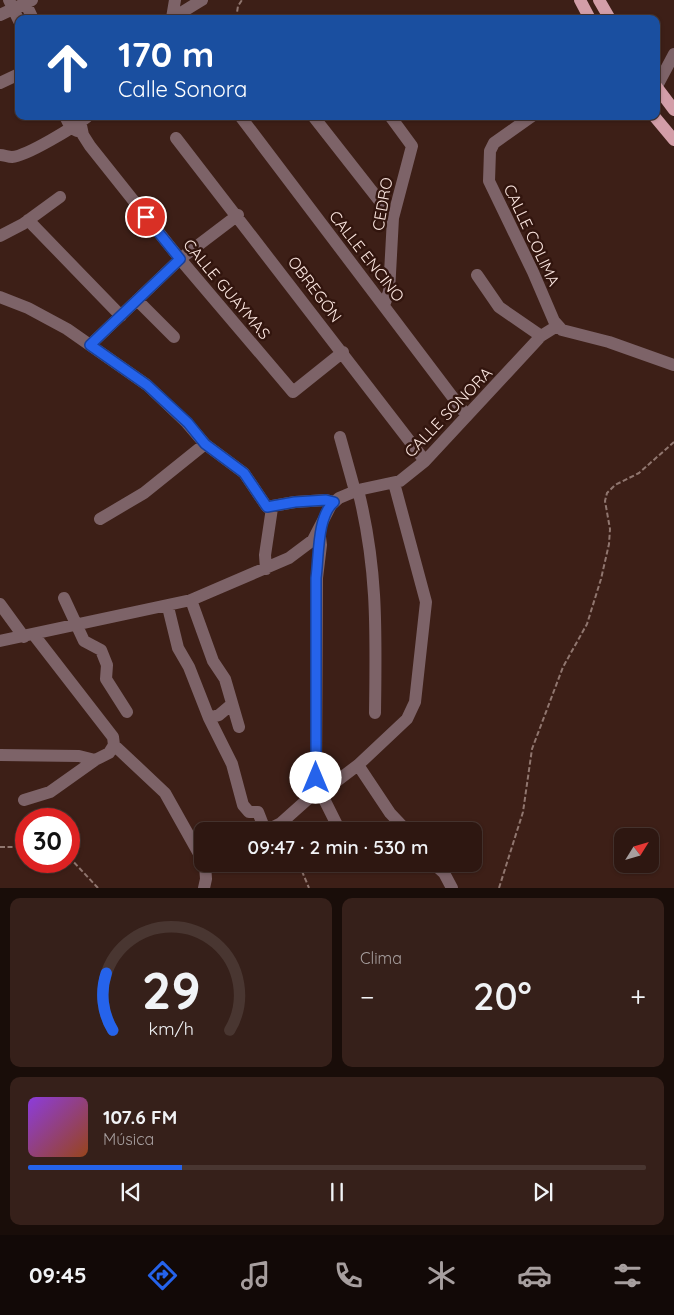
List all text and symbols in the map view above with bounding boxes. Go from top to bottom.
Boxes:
text: 170 m [118,32,214,76]
icon: ahead [35,35,100,100]
text: Calle Sonora [118,75,247,103]
street label: CEDRO [367,176,397,232]
street label: CALLE COLIMA [500,181,564,289]
pin [125,196,167,238]
icon: arrive [132,203,160,231]
street label: CALLE ENCINO [325,206,409,306]
street label: CALLE GUAYMAS [179,235,275,343]
street label: OBREGÓN [284,252,346,326]
street label: CALLE SONORA [400,363,496,461]
position arrow [289,751,341,803]
speed limit sign: 30 [15,808,80,873]
north arrow [614,828,659,872]
map controls [614,828,659,873]
text: 09:47 · 2 min · 530 m [248,835,428,859]
text: Clima [360,948,402,968]
text: 29 [141,957,201,1022]
text: 20° [473,972,532,1020]
text: − [360,979,375,1014]
text: + [630,979,646,1014]
text: km/h [148,1017,194,1039]
text: 107.6 FM [103,1105,177,1129]
text: Música [103,1129,154,1149]
icon: previous [117,1178,145,1206]
icon: pause [323,1178,351,1206]
icon: next [529,1178,557,1206]
icon: directions [145,1258,180,1293]
icon: music [238,1258,273,1293]
icon: phone [331,1258,366,1293]
icon: climate [424,1258,459,1293]
icon: car [517,1258,552,1293]
icon: filters [610,1258,645,1293]
text: 09:45 [29,1261,87,1289]

